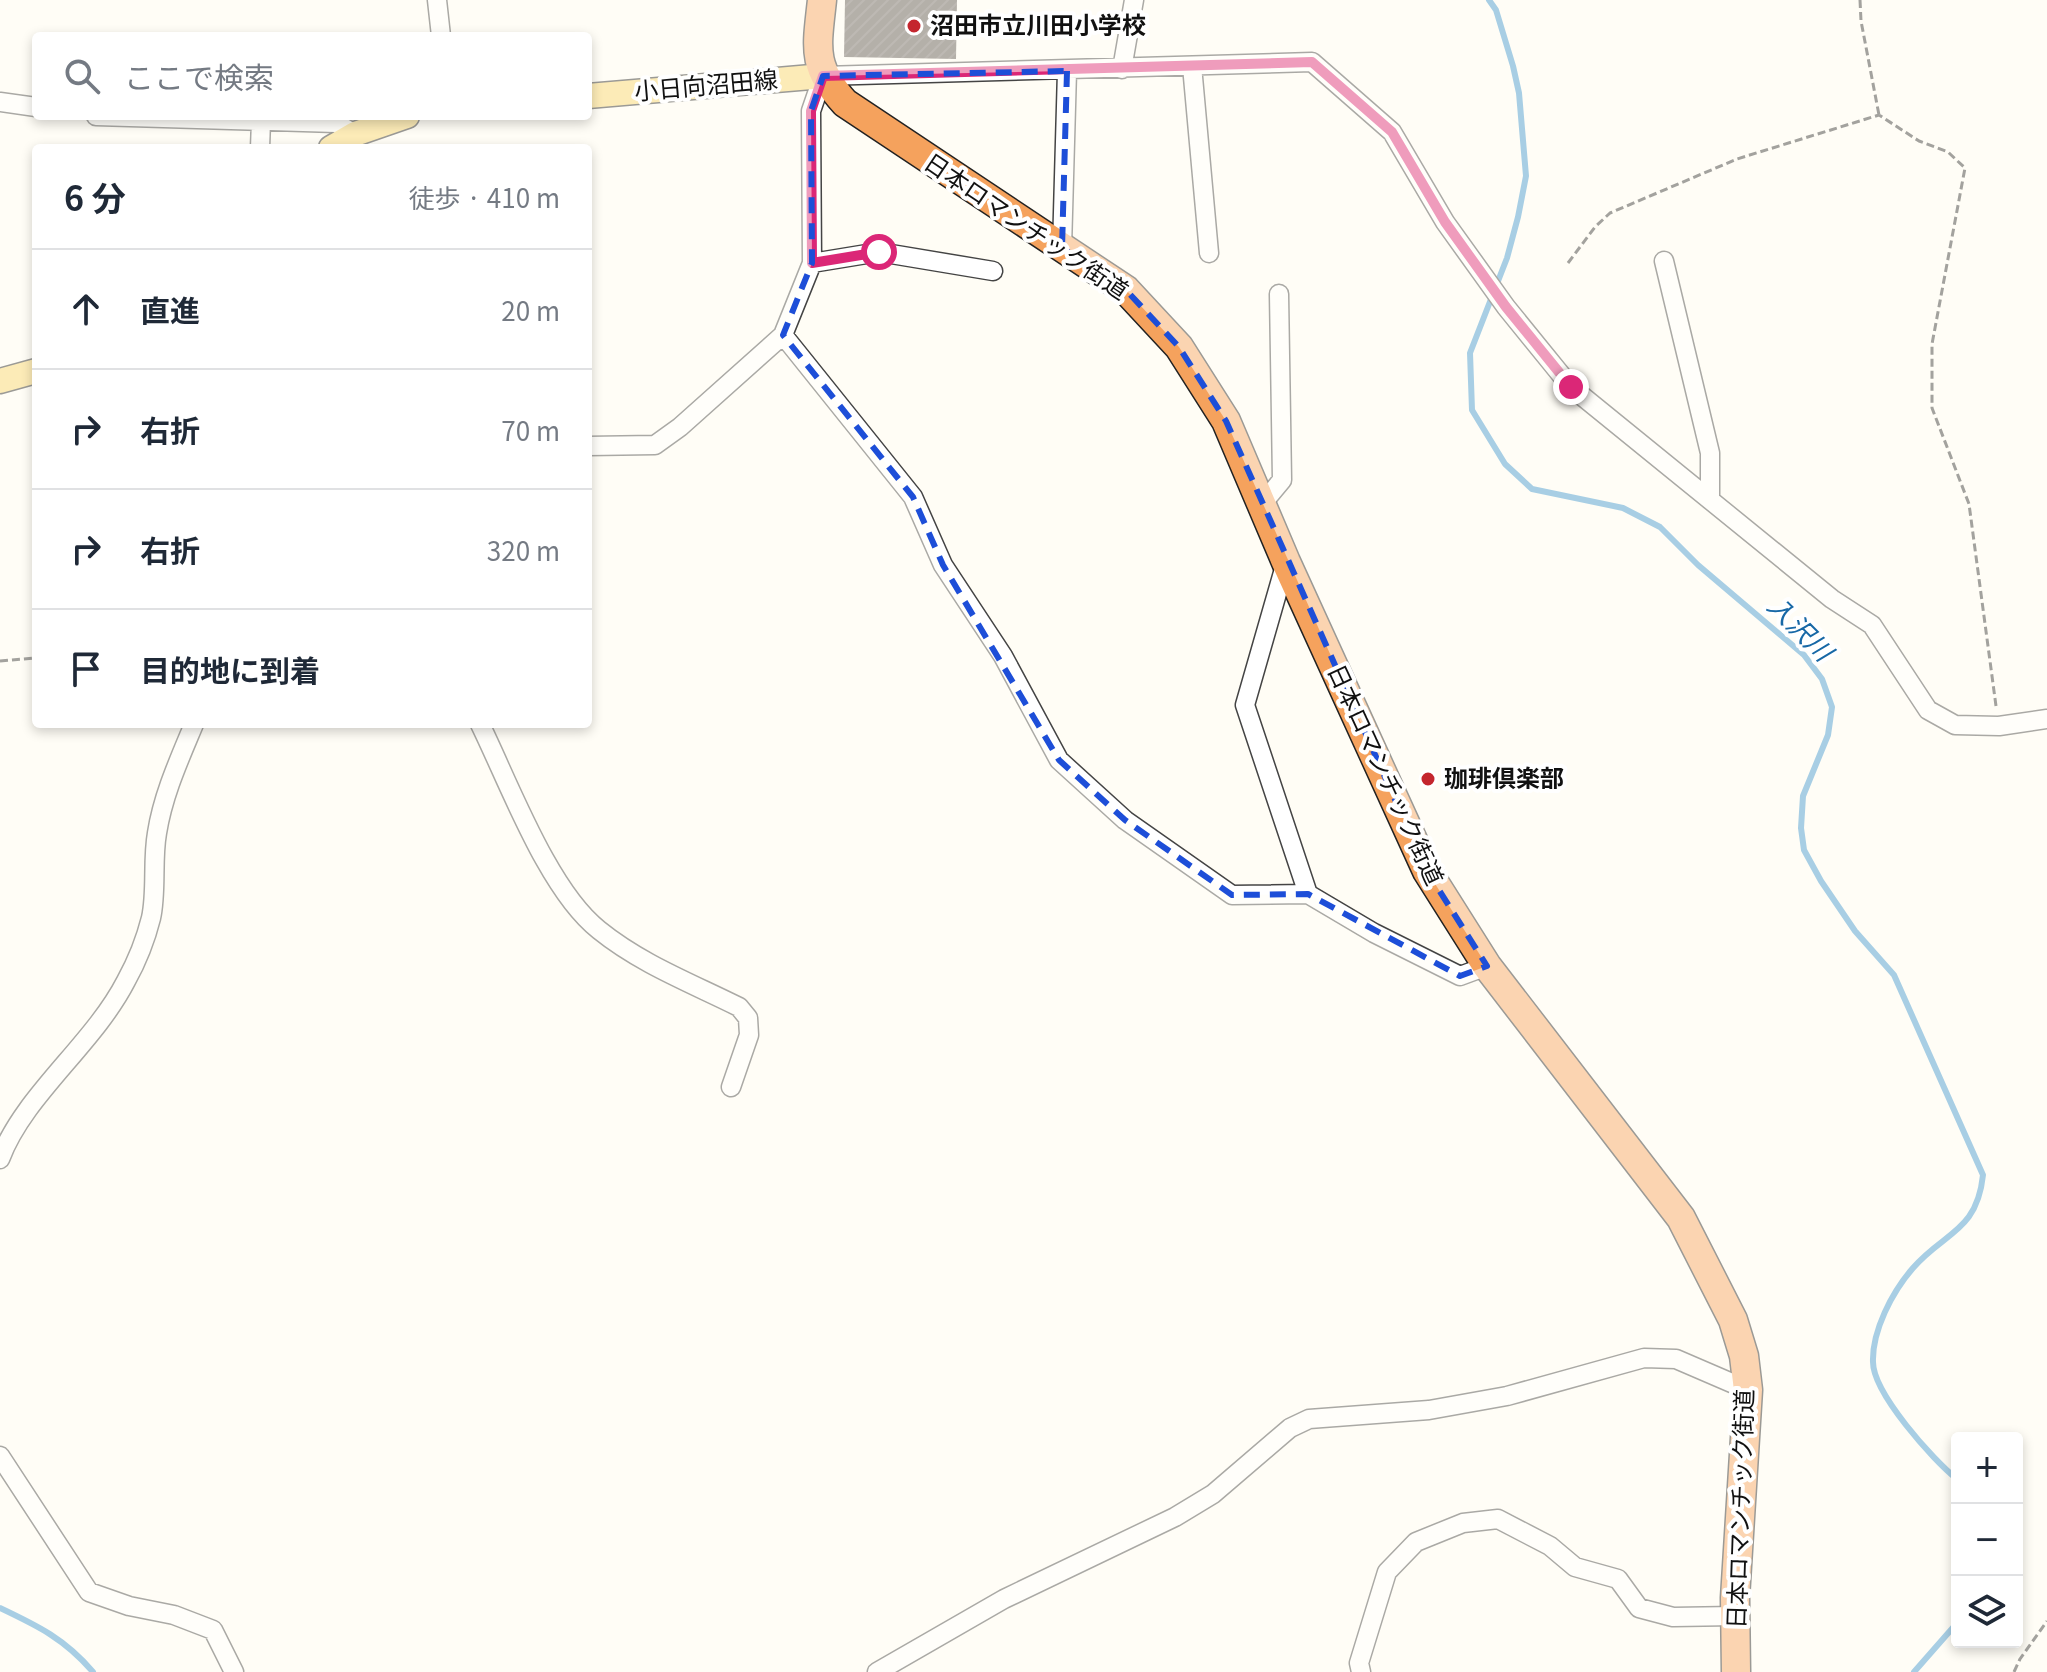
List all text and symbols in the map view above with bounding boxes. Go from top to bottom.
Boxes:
place label: 沼田市立川田小学校 [930,6,1146,41]
marker: 沼田市立川田小学校 [905,17,923,35]
search box [32,32,592,120]
icon: search [60,54,104,98]
text: ここで検索 [124,54,274,98]
street label: 小日向沼田線 [633,60,779,107]
street label: 日本ロマンチック街道 [918,143,1137,307]
text: 6 分 [64,172,126,221]
text: 徒歩 · 410 m [409,178,560,215]
route start [861,234,897,270]
icon: ahead [64,287,108,331]
text: 直進 [140,287,200,331]
text: 20 m [501,291,560,328]
route end [1553,369,1589,405]
icon: right [64,407,108,451]
text: 右折 [140,407,200,451]
text: 70 m [501,411,560,448]
icon: right [64,527,108,571]
text: 右折 [140,527,200,571]
text: 320 m [487,531,560,568]
water label: 入沢川 [1761,587,1845,670]
icon: arrive [64,647,108,691]
text: 目的地に到着 [140,647,320,691]
street label: 日本ロマンチック街道 [1321,658,1454,890]
place label: 珈琲倶楽部 [1444,759,1564,794]
marker: 珈琲倶楽部 [1419,770,1437,788]
street label: 日本ロマンチック街道 [1717,1388,1760,1629]
map controls [1951,1432,2023,1648]
button: + [1951,1432,2023,1504]
button: − [1951,1504,2023,1576]
button: layers [1951,1576,2023,1648]

